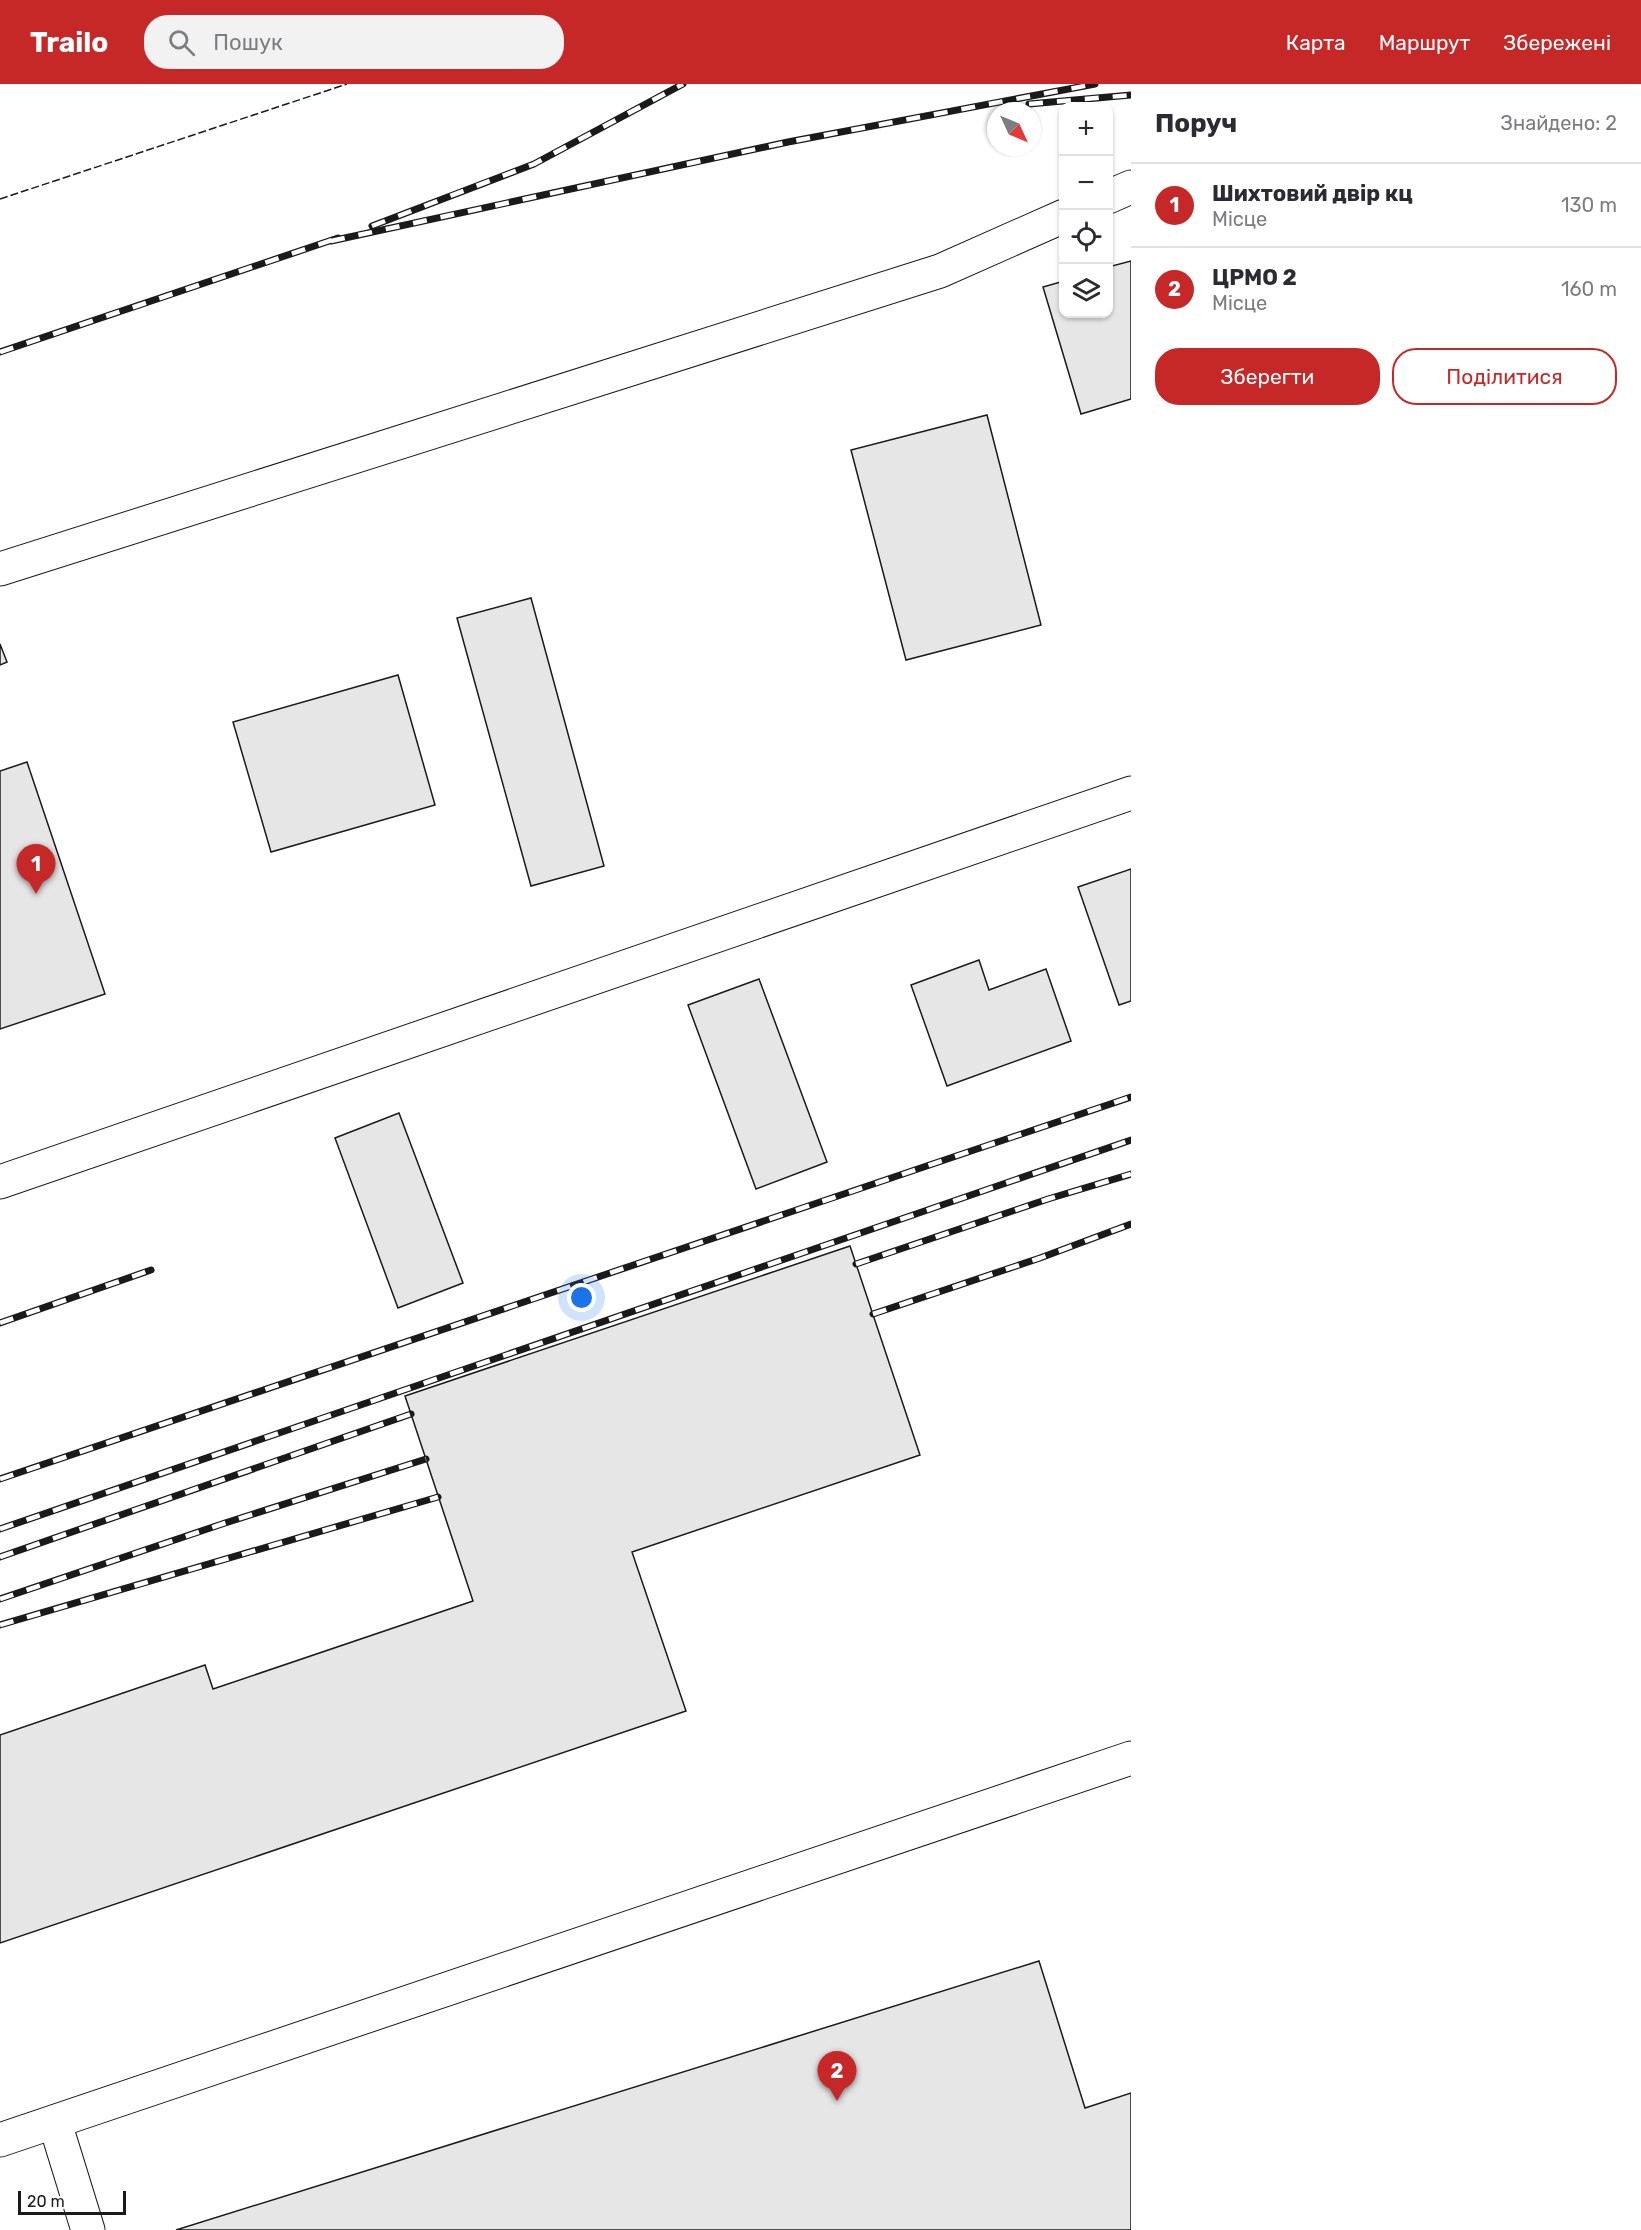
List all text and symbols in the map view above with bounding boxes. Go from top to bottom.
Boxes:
search box [144,15,564,69]
text: Trailo [30,26,108,59]
icon: search [165,26,198,59]
text: Пошук [213,29,283,56]
text: Карта [1286,30,1346,55]
text: Маршрут [1379,30,1470,55]
text: Збережені [1503,30,1611,55]
north arrow [987,102,1041,156]
map controls [1059,102,1113,318]
button: + [1059,102,1113,156]
text: Поруч [1155,108,1237,139]
text: Знайдено: 2 [1501,111,1617,135]
button: − [1059,156,1113,210]
text: Шихтовий двір кц [1212,180,1413,207]
text: 1 [1170,193,1179,217]
text: 130 m [1561,193,1617,217]
text: Місце [1212,207,1267,231]
button: locate [1059,210,1113,264]
button: layers [1059,264,1113,318]
text: ЦРМО 2 [1212,264,1297,291]
text: 2 [1168,277,1181,301]
text: 160 m [1561,277,1617,301]
text: Місце [1212,291,1267,315]
button: Зберегти [1155,348,1380,405]
button: Поділитися [1392,348,1617,405]
pin: 1 [16,844,56,894]
your location [567,1283,596,1312]
pin: 2 [818,2052,856,2101]
scale bar [18,2188,126,2216]
text: 20 m [27,2192,65,2211]

